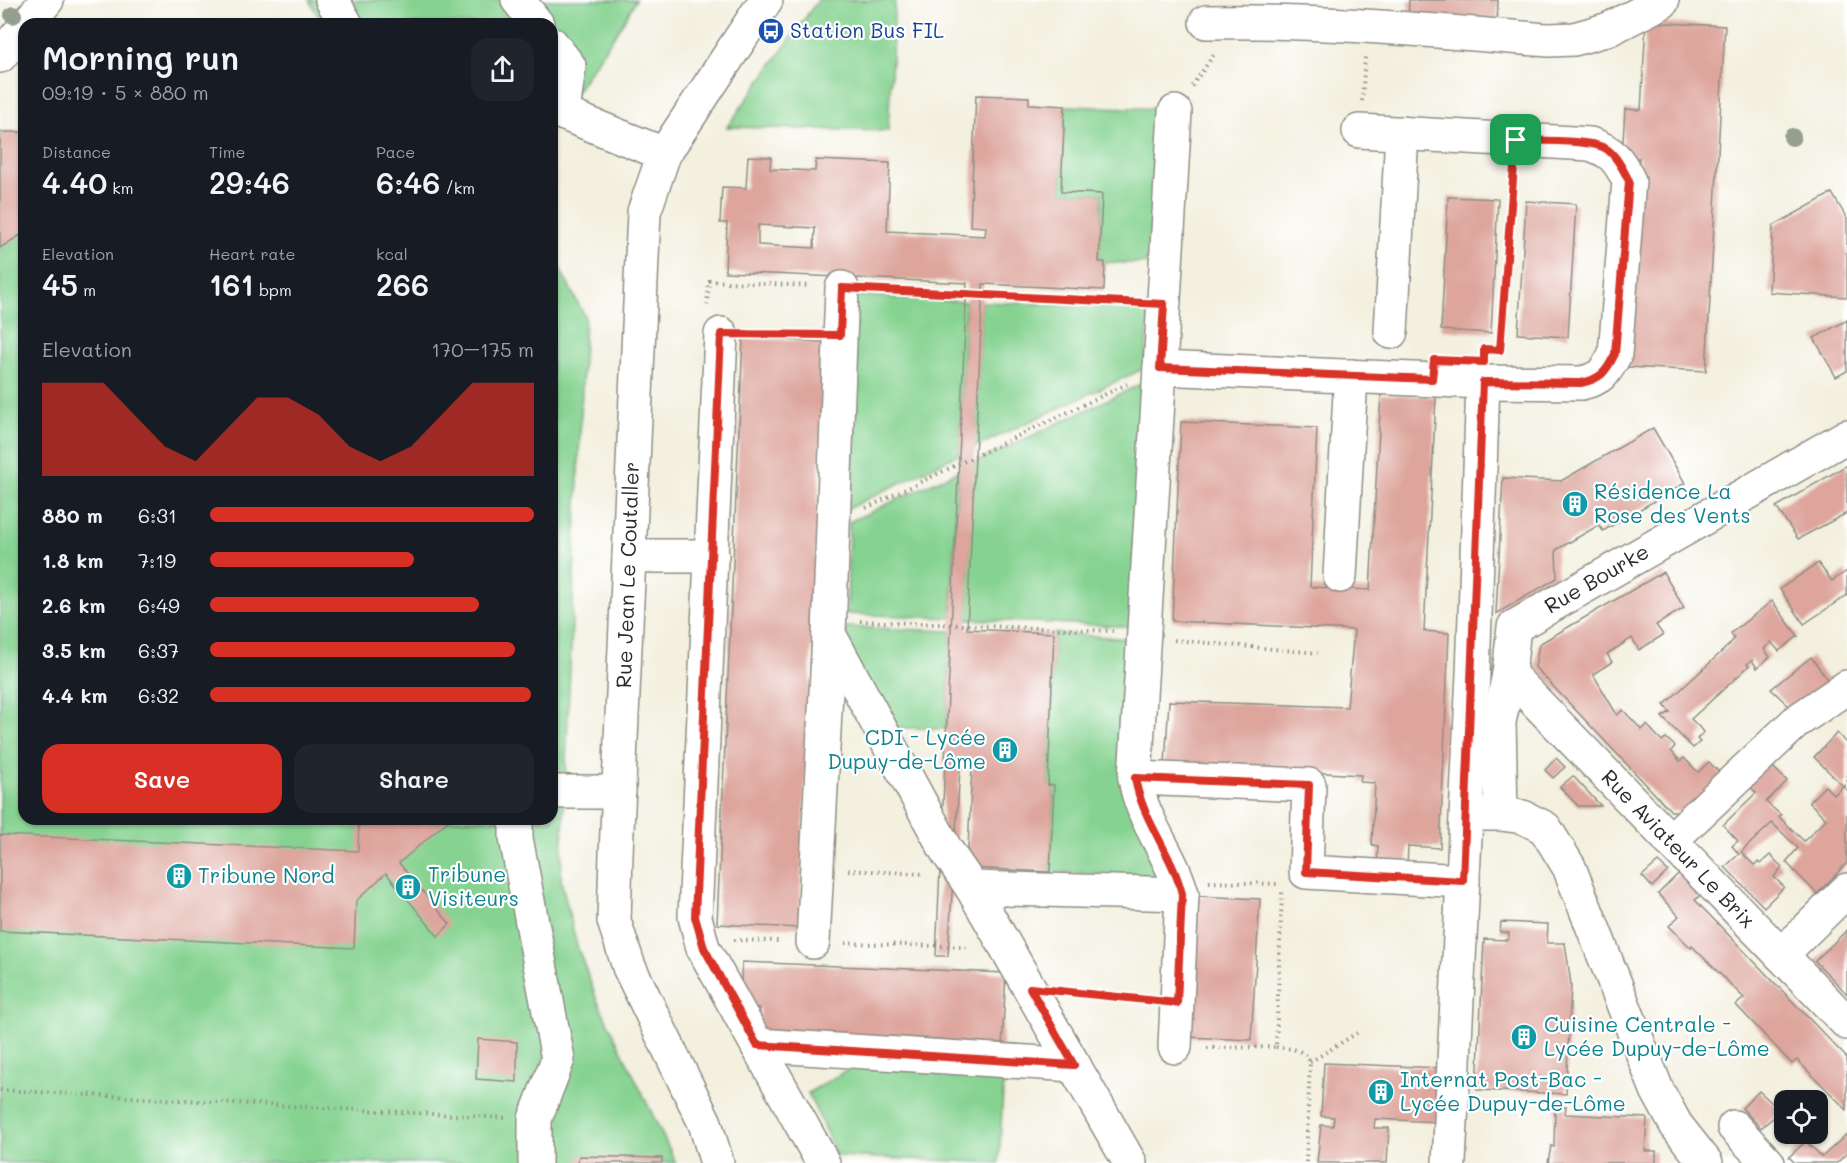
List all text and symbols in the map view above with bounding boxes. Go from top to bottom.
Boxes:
bus stop icon: Station Bus FIL [756,16,786,46]
place label: Station Bus FIL [790,16,944,43]
text: Morning run [42,35,239,78]
button: share [471,38,534,101]
text: 09:19 · 5 × 880 m [42,79,209,105]
pin [1490,114,1541,165]
icon: arrive [1499,123,1532,156]
text: Distance [42,141,111,162]
text: Time [209,141,245,162]
text: Pace [376,141,415,162]
text: 4.40 [42,162,107,202]
text: 29:46 [209,162,290,202]
text: 6:46 [376,162,440,202]
text: km [107,177,134,198]
text: /km [440,177,475,198]
text: Elevation [42,243,114,264]
text: Heart rate [209,243,295,264]
text: kcal [376,243,408,264]
text: 45 [42,264,78,304]
text: 161 [209,264,254,304]
text: 266 [376,264,429,304]
text: m [78,279,96,300]
text: bpm [254,279,292,300]
text: Elevation [42,336,132,362]
text: 170–175 m [431,336,534,362]
street label: Rue Jean Le Coutaller [609,461,644,689]
place label: Résidence La Rose des Vents [1594,477,1751,528]
building icon: Résidence La Rose des Vents [1560,489,1590,519]
text: 880 m [42,502,103,528]
text: 6:31 [138,502,177,528]
street label: Rue Bourke [1539,537,1653,618]
text: 1.8 km [42,547,103,573]
text: 7:19 [138,547,176,573]
text: 2.6 km [42,592,105,618]
text: 6:49 [138,592,180,618]
text: 3.5 km [42,637,106,663]
text: 6:37 [138,637,179,663]
text: 4.4 km [42,682,107,708]
text: 6:32 [138,682,179,708]
place label: CDI - Lycée Dupuy-de-Lôme [827,723,986,774]
building icon: CDI - Lycée Dupuy-de-Lôme [990,735,1020,765]
button: Save [42,744,282,813]
button: Share [294,744,534,813]
street label: Rue Aviateur Le Brix [1596,763,1762,933]
place label: Tribune Visiteurs [428,860,519,911]
building icon: Tribune Nord [164,861,194,891]
place label: Tribune Nord [198,861,335,888]
building icon: Tribune Visiteurs [393,872,423,902]
place label: Cuisine Centrale - Lycée Dupuy-de-Lôme [1544,1010,1770,1061]
building icon: Cuisine Centrale - Lycée Dupuy-de-Lôme [1509,1022,1539,1052]
place label: Internat Post-Bac - Lycée Dupuy-de-Lôme [1400,1065,1626,1116]
building icon: Internat Post-Bac - Lycée Dupuy-de-Lôme [1366,1077,1396,1107]
map controls [1774,1090,1828,1144]
button: locate [1774,1090,1828,1144]

